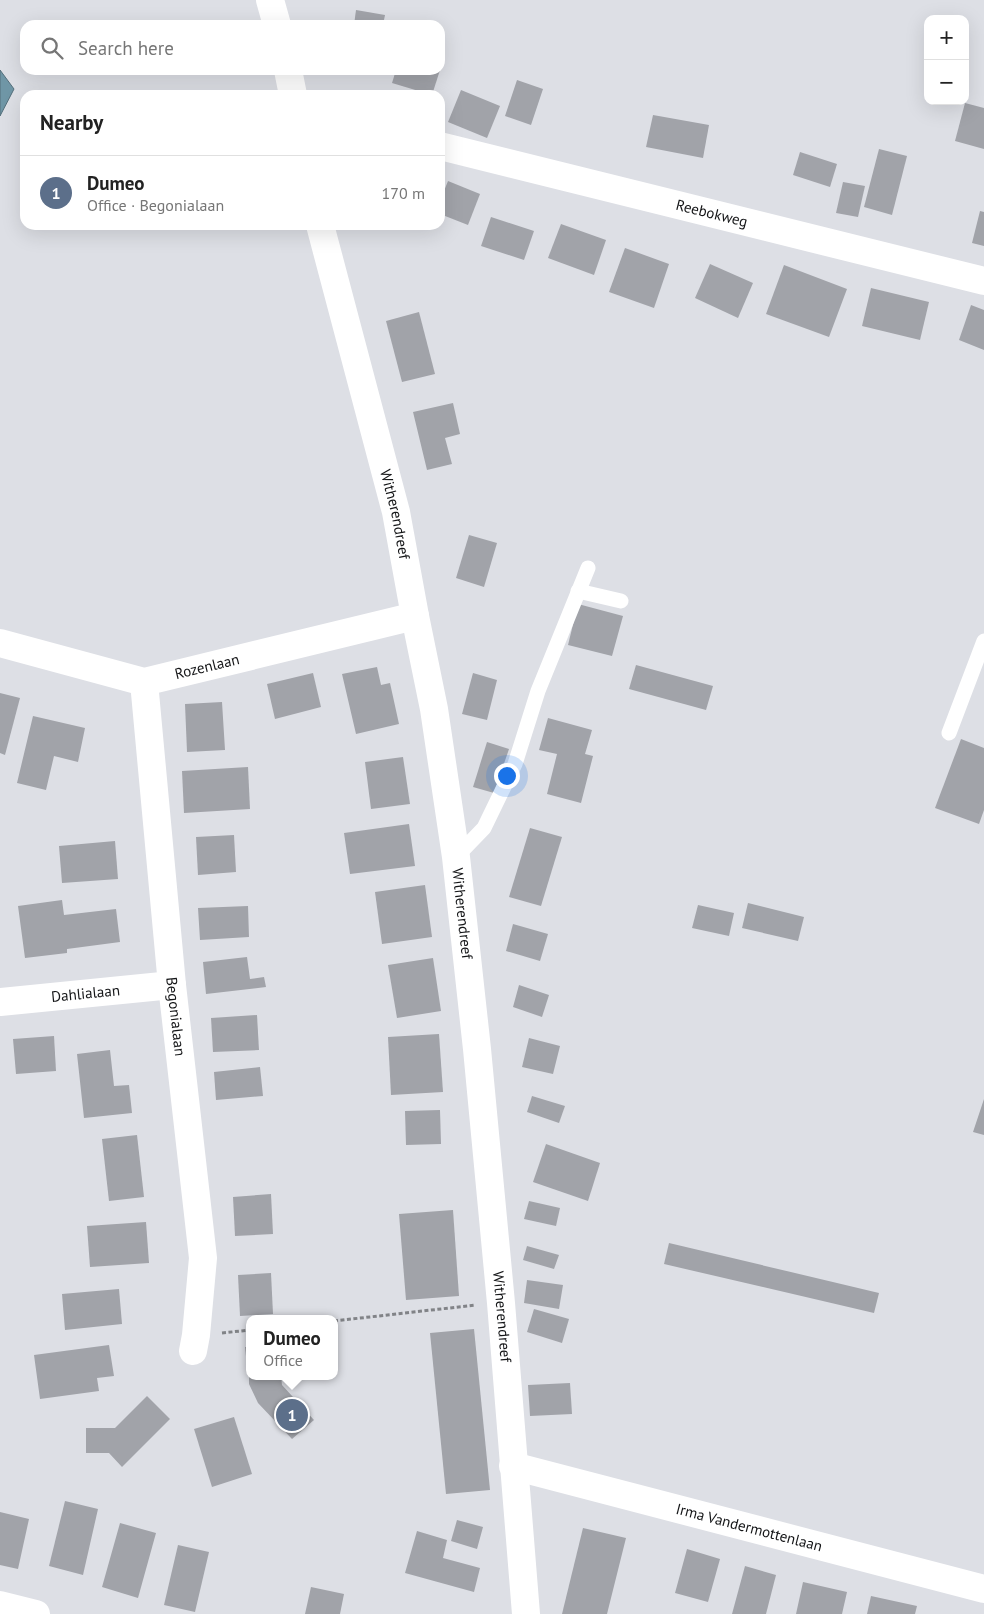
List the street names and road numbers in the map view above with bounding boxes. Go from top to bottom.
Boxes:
street label: Reebokweg [674,195,750,231]
street label: Witherendreef [376,467,415,562]
street label: Rozenlaan [173,649,241,683]
street label: Witherendreef [448,867,477,961]
street label: Begonialaan [162,976,190,1057]
street label: Dahlialaan [50,980,121,1006]
street label: Witherendreef [489,1270,516,1364]
street label: Irma Vandermottenlaan [674,1499,824,1555]

